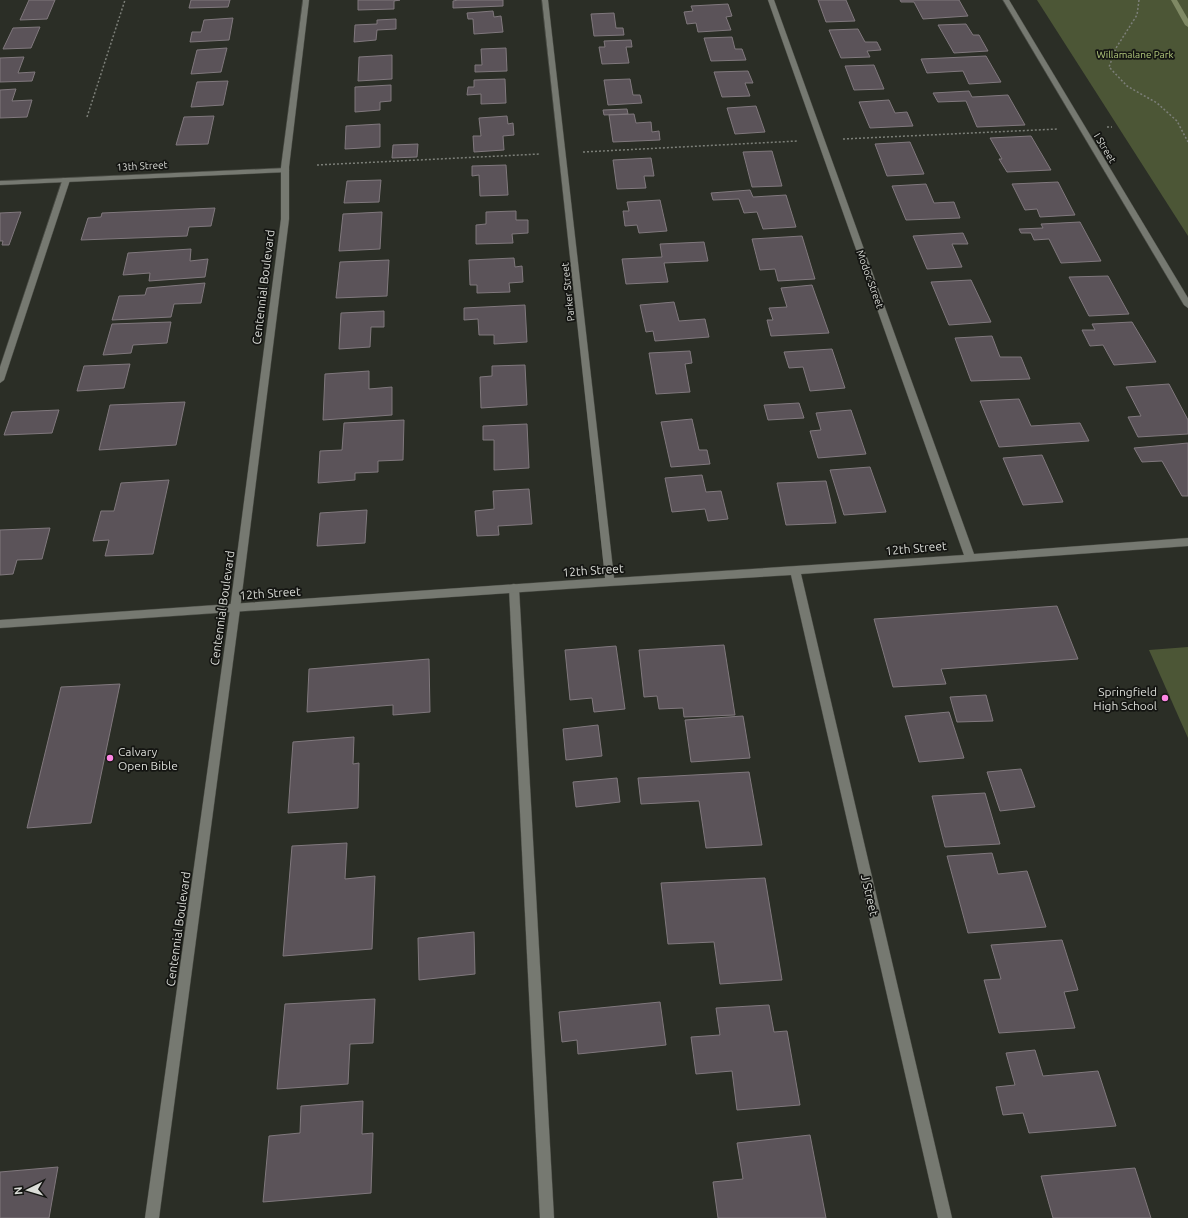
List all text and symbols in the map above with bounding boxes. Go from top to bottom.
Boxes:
park label: Willamalane Park [1096,49,1174,60]
street label: I Street [1092,131,1118,165]
street label: 13th Street [116,159,168,173]
street label: Centennial Boulevard [250,229,276,345]
street label: Modoc Street [854,248,886,310]
street label: Parker Street [559,262,577,322]
street label: 12th Street [885,539,947,557]
street label: Centennial Boulevard [208,550,236,666]
street label: 12th Street [562,561,624,579]
street label: 12th Street [239,584,301,602]
place label: Springfield High School [1093,685,1157,712]
marker: Springfield High School [1160,693,1170,703]
place label: Calvary Open Bible [118,745,178,772]
marker: Calvary Open Bible [105,753,115,763]
street label: Centennial Boulevard [164,871,192,987]
street label: J Street [859,873,881,917]
north arrow [8,1170,48,1210]
text: N [12,1186,24,1195]

